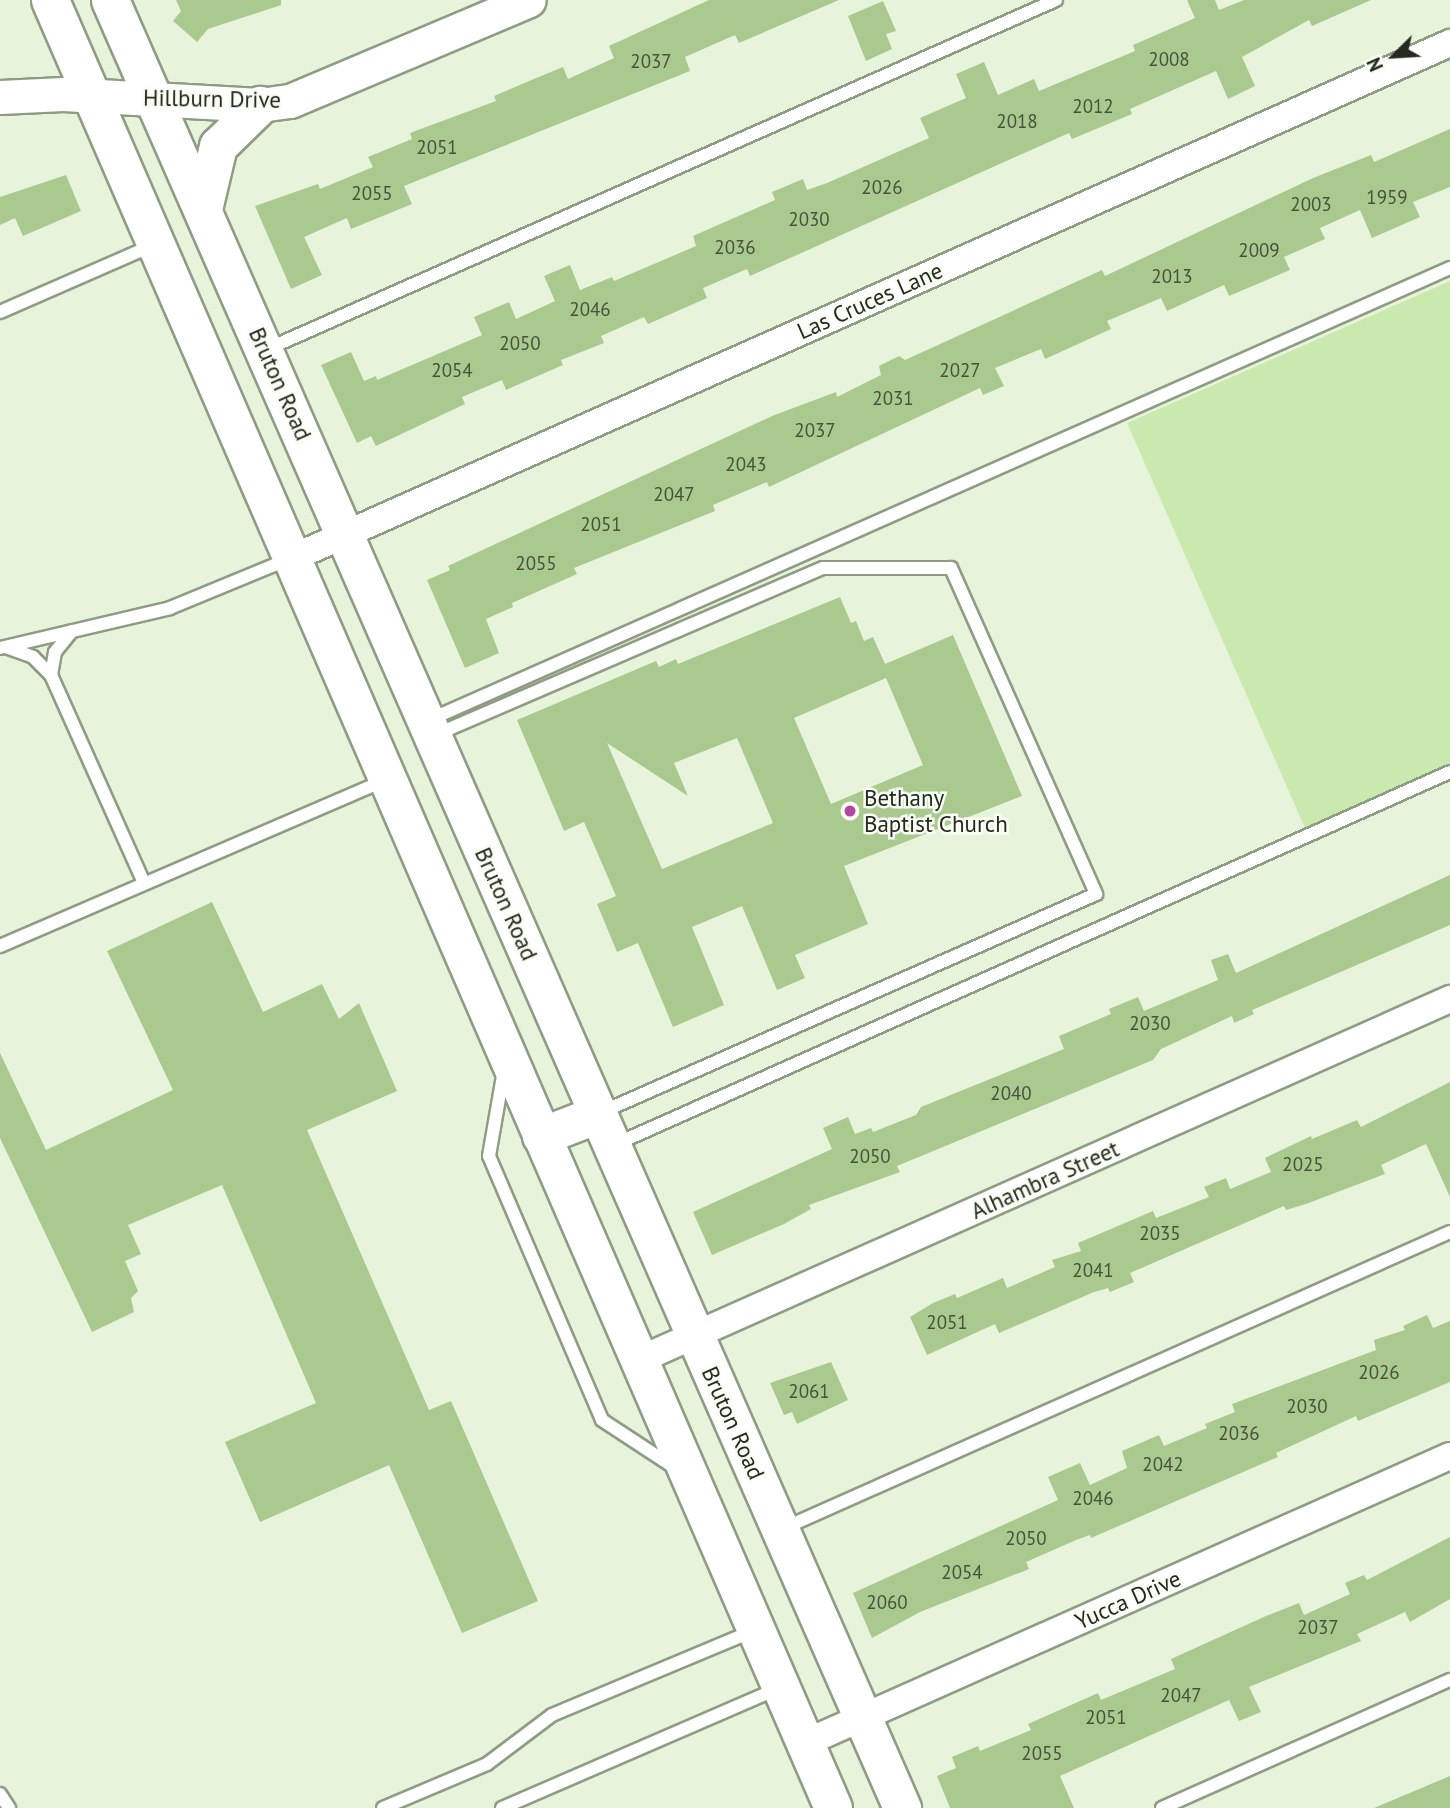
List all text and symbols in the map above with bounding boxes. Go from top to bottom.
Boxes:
north arrow [1359,21,1429,91]
house number: 2008 [1148,49,1190,71]
house number: 2037 [630,51,672,73]
text: N [1361,54,1388,75]
street label: Hillburn Drive [143,84,281,114]
house number: 2012 [1072,96,1114,118]
house number: 2018 [996,111,1038,133]
house number: 2051 [416,137,458,159]
house number: 2026 [861,177,903,199]
house number: 2055 [351,183,393,205]
house number: 1959 [1366,187,1408,209]
house number: 2003 [1290,194,1332,216]
house number: 2030 [788,209,830,231]
house number: 2036 [714,237,756,259]
house number: 2009 [1238,240,1280,262]
street label: Las Cruces Lane [793,257,947,345]
house number: 2013 [1151,266,1193,288]
house number: 2046 [569,299,611,321]
street label: Bruton Road [243,323,317,445]
house number: 2050 [499,333,541,355]
house number: 2054 [431,360,473,382]
house number: 2027 [939,360,981,382]
house number: 2031 [872,388,914,410]
house number: 2037 [794,420,836,442]
house number: 2043 [725,454,767,476]
house number: 2047 [653,484,695,506]
house number: 2051 [580,514,622,536]
house number: 2055 [515,553,557,575]
place label: Bethany Baptist Church [864,784,1008,838]
marker: Bethany Baptist Church [842,803,858,819]
street label: Bruton Road [469,843,543,965]
house number: 2030 [1129,1013,1171,1035]
house number: 2040 [990,1083,1032,1105]
street label: Alhambra Street [967,1135,1123,1225]
house number: 2050 [849,1146,891,1168]
house number: 2025 [1282,1154,1324,1176]
house number: 2035 [1139,1223,1181,1245]
house number: 2041 [1072,1260,1114,1282]
house number: 2051 [926,1312,968,1334]
street label: Bruton Road [696,1362,770,1484]
house number: 2026 [1358,1362,1400,1384]
house number: 2061 [788,1381,830,1403]
house number: 2030 [1286,1396,1328,1418]
house number: 2036 [1218,1423,1260,1445]
house number: 2042 [1142,1454,1184,1476]
house number: 2046 [1072,1488,1114,1510]
house number: 2050 [1005,1528,1047,1550]
house number: 2054 [941,1562,983,1584]
street label: Yucca Drive [1071,1564,1185,1636]
house number: 2060 [866,1592,908,1614]
house number: 2037 [1297,1617,1339,1639]
house number: 2047 [1160,1685,1202,1707]
house number: 2051 [1085,1707,1127,1729]
house number: 2055 [1021,1743,1063,1765]

